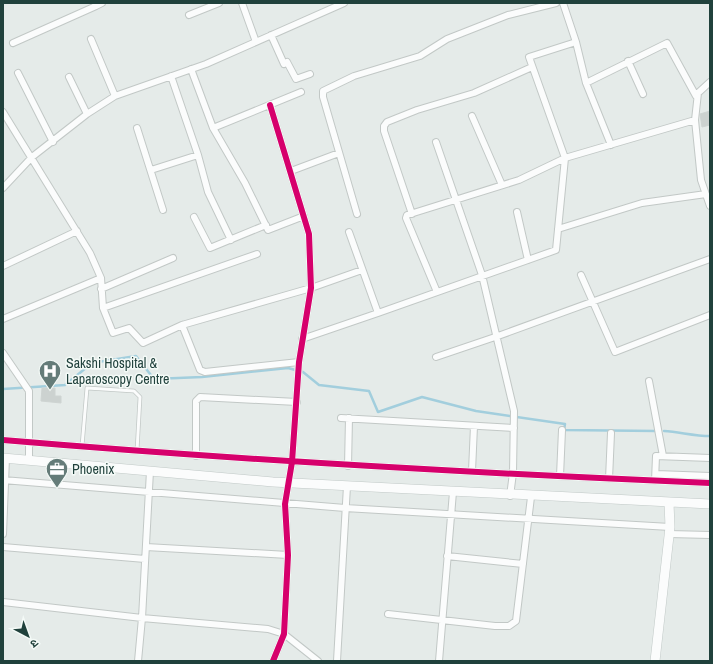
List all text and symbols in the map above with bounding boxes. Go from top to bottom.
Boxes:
place label: Sakshi Hospital & Laparoscopy Centre [66,354,169,388]
hospital icon: Sakshi Hospital & Laparoscopy Centre [37,358,63,391]
office icon: Phoenix [44,456,70,489]
place label: Phoenix [72,460,114,478]
north arrow [8,616,48,656]
text: उ [27,636,42,651]

